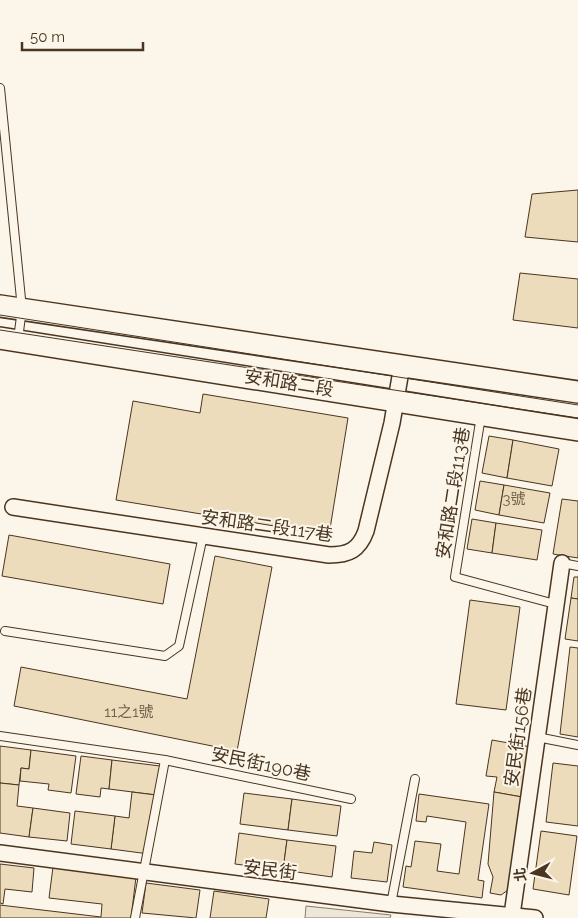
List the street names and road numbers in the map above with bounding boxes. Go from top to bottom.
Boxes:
street label: 安和路二段 [243,365,335,400]
street label: 安和路二段113巷 [432,426,473,560]
street label: 安和路二段117巷 [200,506,334,545]
street label: 安民街156巷 [500,686,535,788]
street label: 安民街190巷 [209,743,313,784]
street label: 安民街 [242,856,298,883]

